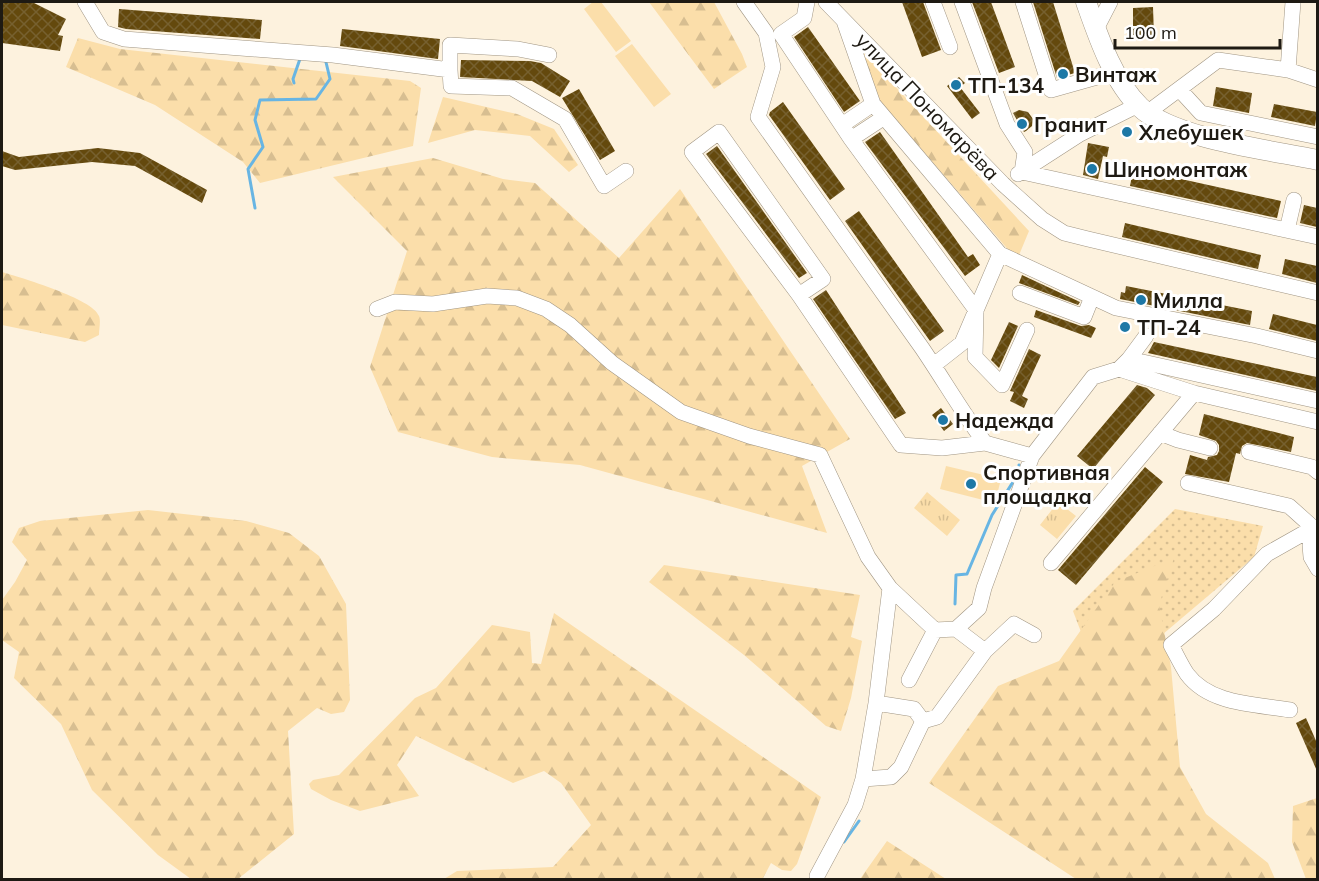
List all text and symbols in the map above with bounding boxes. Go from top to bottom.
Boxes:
scale bar [1115,12,1280,50]
text: 100 m [1124,21,1177,44]
street label: улица Пономарёва [851,27,1005,185]
place label: Винтаж [1075,61,1157,87]
marker: Винтаж [1056,67,1070,81]
place label: ТП-134 [968,72,1045,98]
marker: ТП-134 [949,78,963,92]
place label: Гранит [1034,111,1108,137]
marker: Гранит [1015,117,1029,131]
place label: Хлебушек [1138,119,1245,145]
marker: Хлебушек [1120,125,1134,139]
place label: Шиномонтаж [1104,156,1247,182]
marker: Шиномонтаж [1085,162,1099,176]
place label: Милла [1153,287,1223,313]
marker: Милла [1134,293,1148,307]
place label: ТП-24 [1137,314,1201,340]
marker: ТП-24 [1118,320,1132,334]
place label: Надежда [955,407,1054,433]
marker: Надежда [936,413,950,427]
place label: Спортивная площадка [983,459,1110,509]
marker: Спортивная площадка [964,477,978,491]

